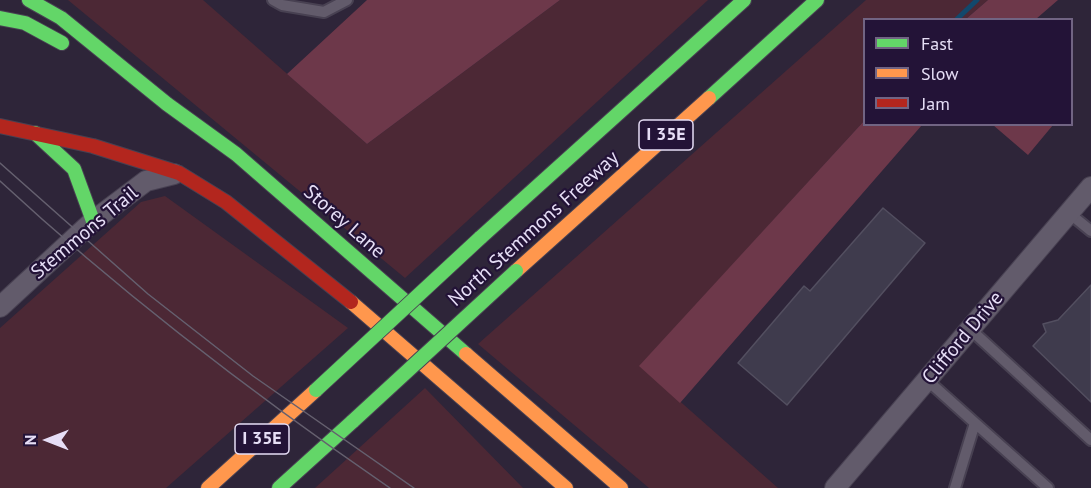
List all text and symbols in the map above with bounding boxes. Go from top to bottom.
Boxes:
legend [863,18,1073,126]
text: Fast [921,32,953,55]
text: Slow [921,62,959,85]
text: Jam [921,92,950,115]
road number: I 35E [639,120,693,150]
street label: North Stemmons Freeway [444,146,624,312]
street label: Storey Lane [298,180,390,264]
street label: Stemmons Trail [27,181,143,285]
street label: Clifford Drive [917,287,1009,389]
north arrow [18,410,78,470]
road number: I 35E [235,424,289,454]
text: N [20,435,40,445]

